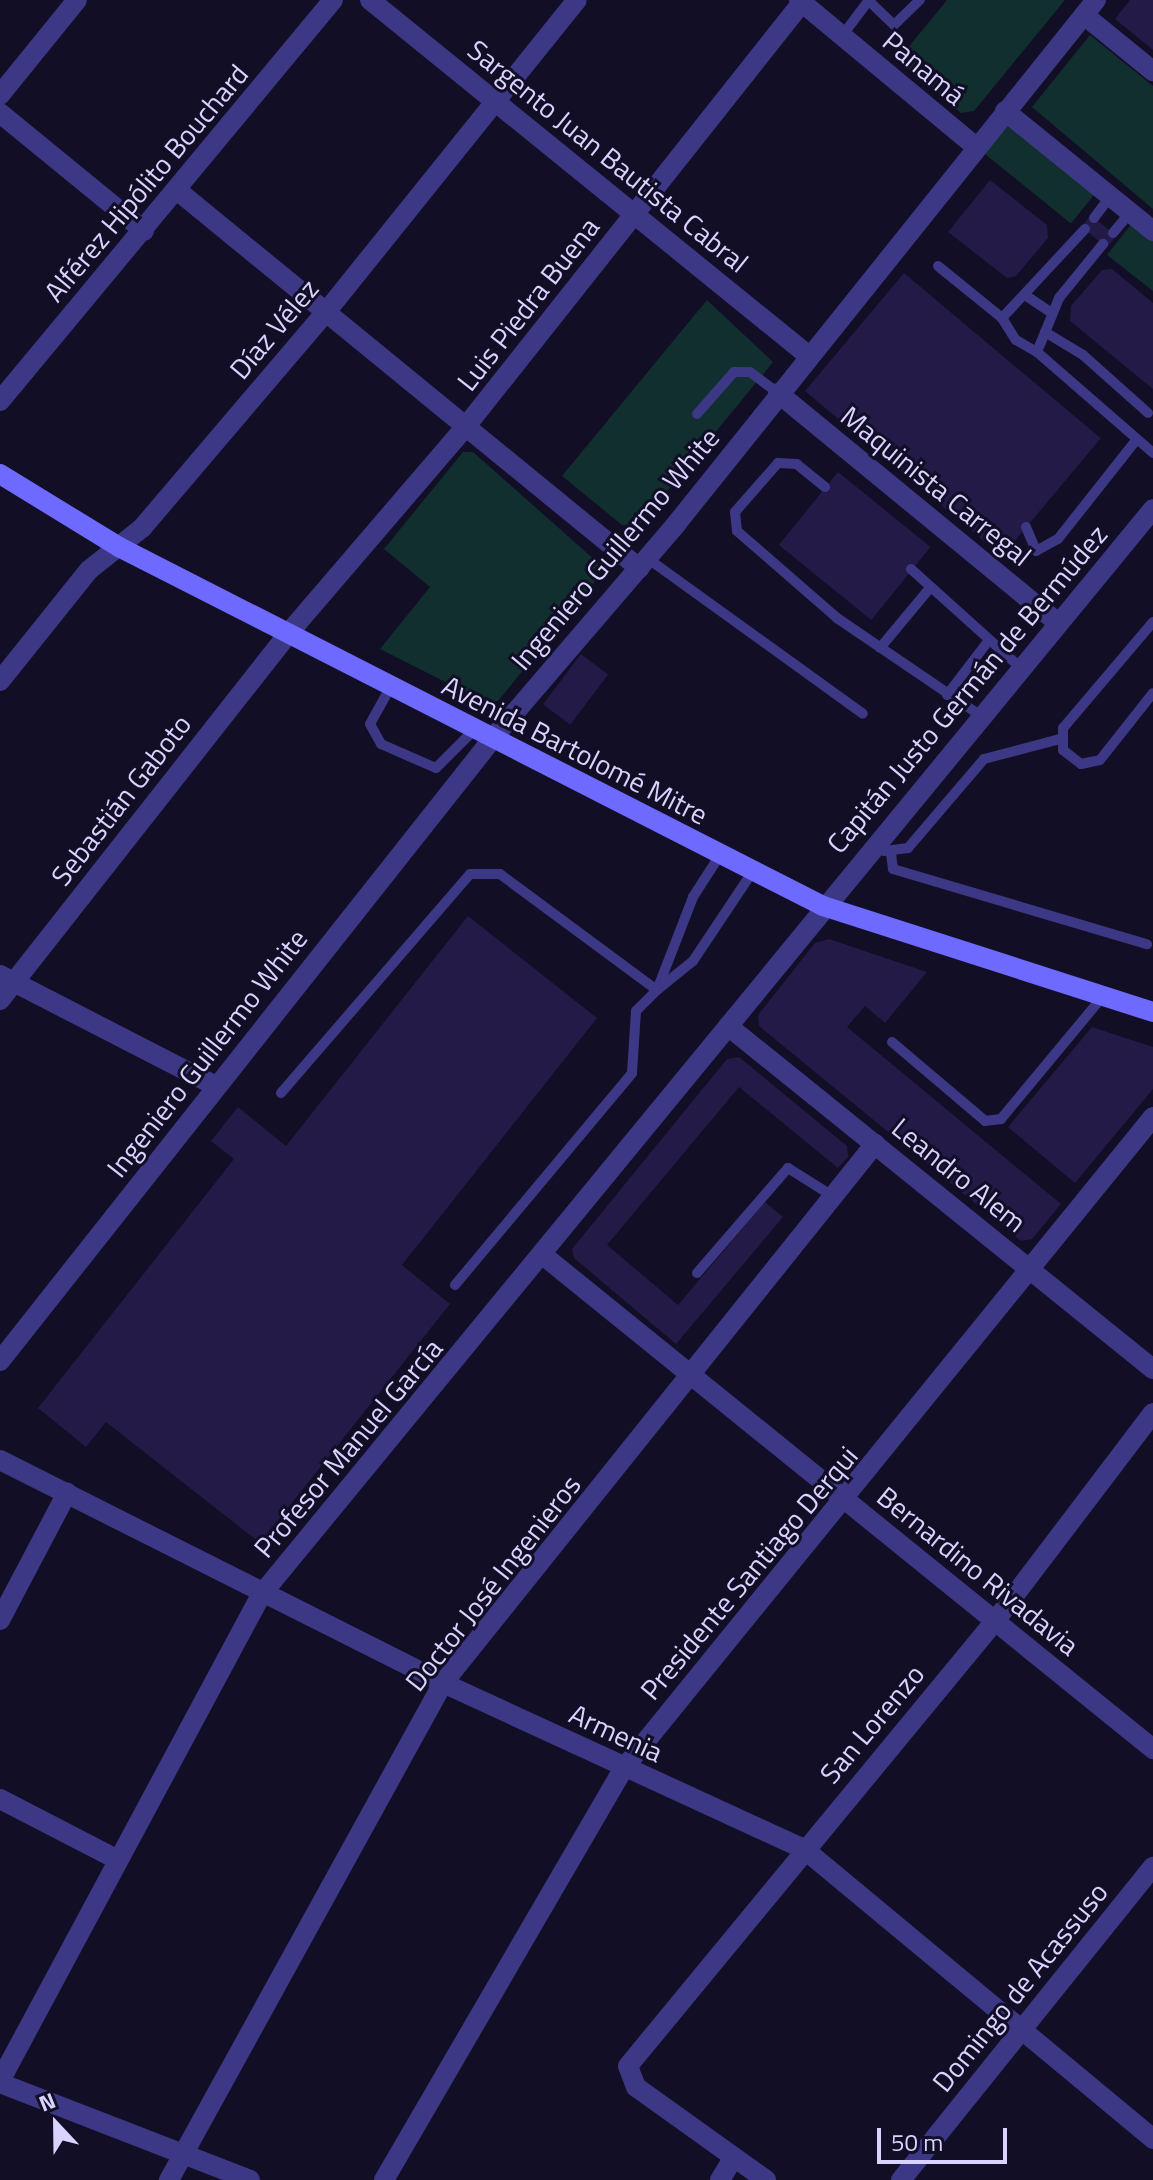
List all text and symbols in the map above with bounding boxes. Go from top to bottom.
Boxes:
street label: Panamá [876,24,972,112]
street label: Sargento Juan Bautista Cabral [461,33,755,279]
street label: Alférez Hipólito Bouchard [37,58,255,308]
street label: Luis Piedra Buena [450,211,606,397]
street label: Díaz Vélez [223,272,325,386]
street label: Maquinista Carregal [834,399,1038,573]
street label: Ingeniero Guillermo White [504,421,726,677]
street label: Capitán Justo Germán de Bermúdez [820,518,1114,860]
street label: Avenida Bartolomé Mitre [437,668,713,832]
street label: Sebastián Gaboto [44,708,198,892]
street label: Ingeniero Guillermo White [100,922,314,1184]
street label: Leandro Alem [885,1111,1033,1239]
street label: Profesor Manuel García [247,1332,449,1564]
street label: Presidente Santiago Derqui [633,1440,865,1706]
street label: Doctor José Ingenieros [398,1468,588,1698]
street label: Bernardino Rivadavia [871,1479,1085,1663]
street label: San Lorenzo [813,1658,931,1790]
street label: Armenia [564,1697,668,1769]
street label: Domingo de Acassuso [925,1876,1115,2098]
text: N [34,2083,60,2120]
north arrow [16,2084,96,2164]
scale bar [881,2112,1011,2162]
text: 50 m [891,2124,943,2160]

